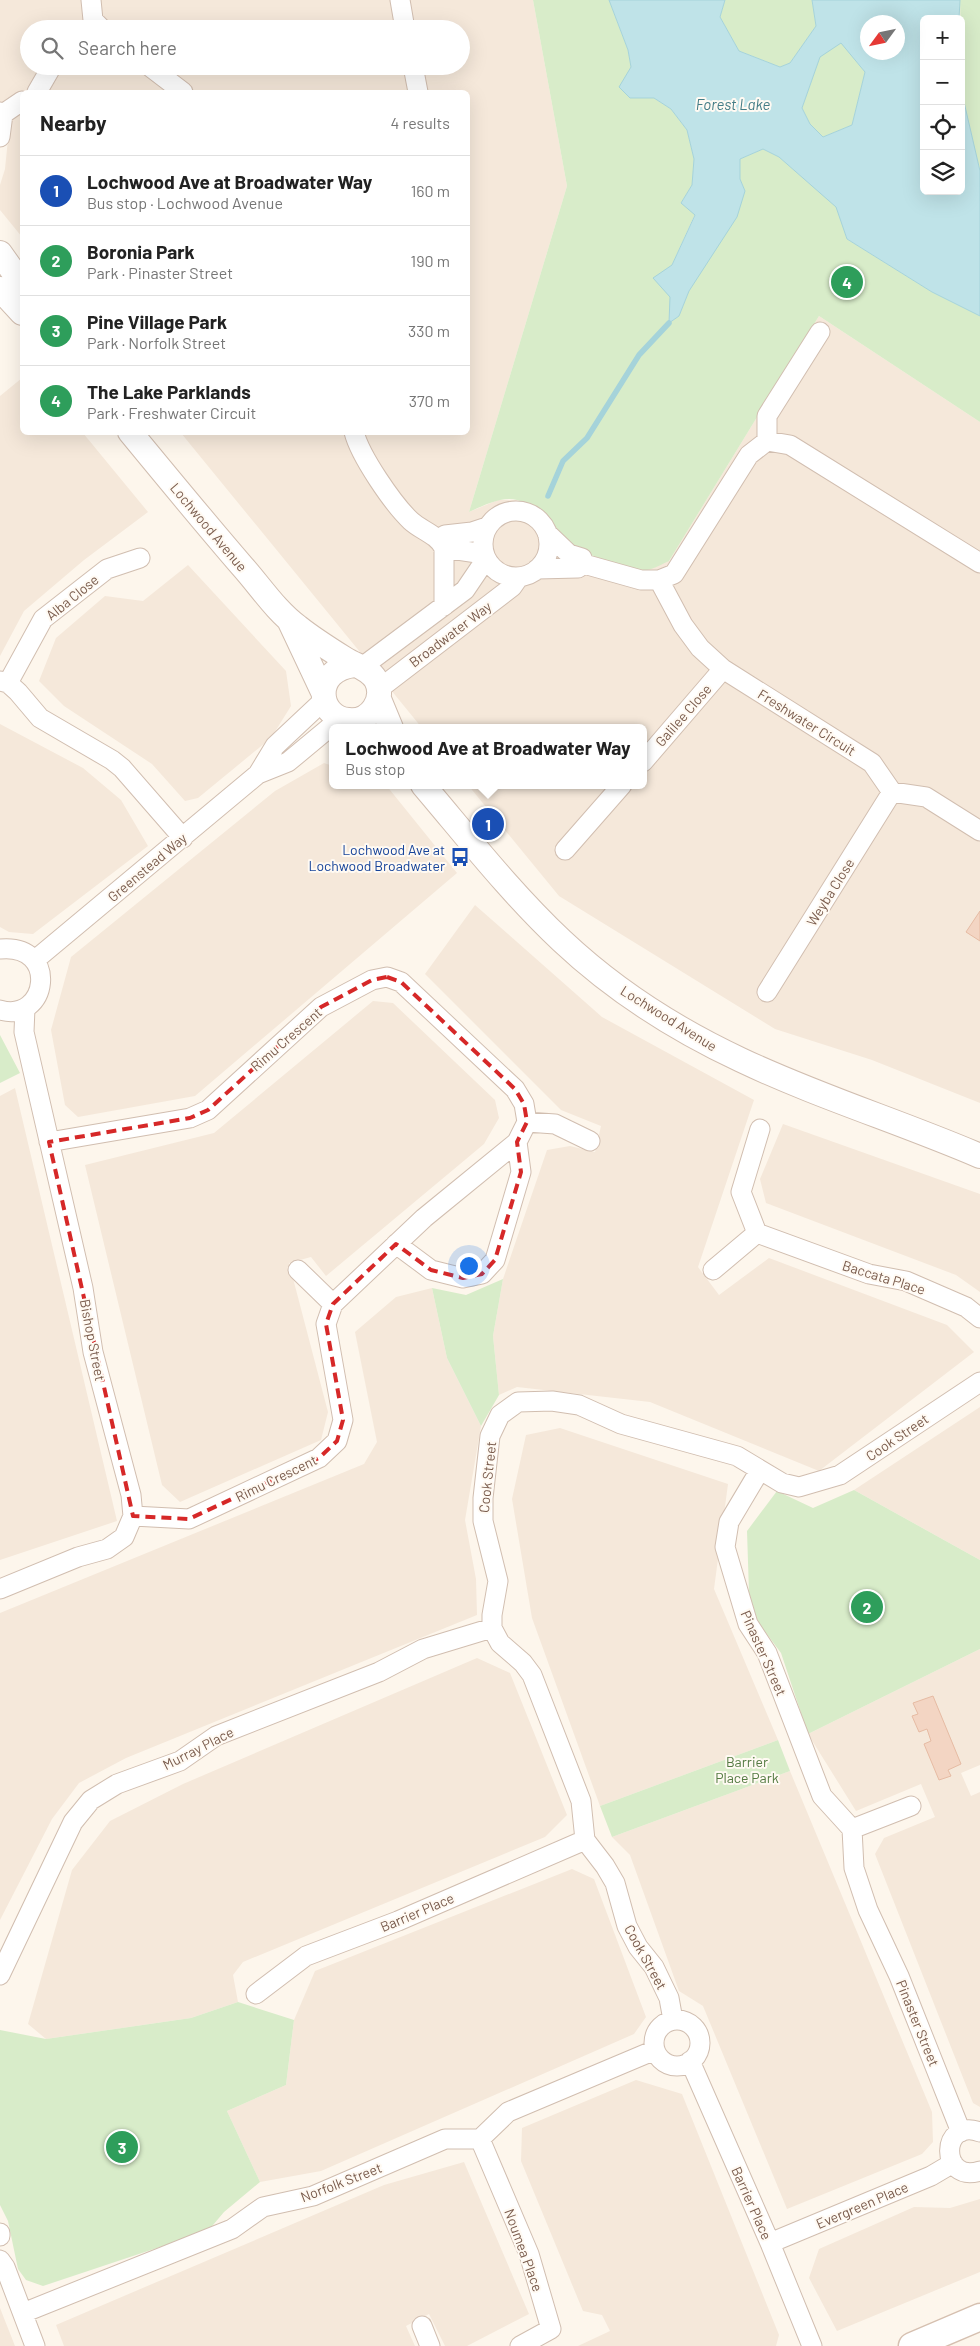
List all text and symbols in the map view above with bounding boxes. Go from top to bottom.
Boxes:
north arrow [860,15,905,60]
map controls [920,15,965,195]
button: + [920,15,965,60]
search box [20,20,470,75]
icon: search [38,34,66,62]
text: Search here [78,36,177,59]
button: − [920,60,965,105]
water label: Forest Lake [696,95,771,113]
button: locate [920,105,965,150]
text: Nearby [40,110,106,135]
text: 4 results [390,113,450,132]
button: layers [920,150,965,195]
text: Lochwood Ave at Broadwater Way [87,170,372,193]
text: 1 [53,181,59,200]
text: 160 m [411,181,450,200]
text: Bus stop · Lochwood Avenue [87,193,283,212]
text: Boronia Park [87,240,195,263]
text: 2 [52,251,60,270]
text: 190 m [411,251,450,270]
text: Park · Pinaster Street [87,263,233,282]
pin: 4 [831,263,863,301]
text: Pine Village Park [87,310,227,333]
text: 3 [52,321,60,340]
text: 330 m [408,321,450,340]
text: Park · Norfolk Street [87,333,226,352]
text: The Lake Parklands [87,380,251,403]
text: 4 [51,391,61,410]
text: 370 m [409,391,450,410]
text: Park · Freshwater Circuit [87,403,256,422]
street label: Lochwood Avenue [167,479,251,575]
street label: Alba Close [42,571,102,623]
street label: Broadwater Way [405,597,495,670]
street label: Galilee Close [651,680,715,750]
street label: Freshwater Circuit [755,685,859,759]
popup [329,724,647,789]
text: Lochwood Ave at Broadwater Way [345,736,631,759]
text: Bus stop [345,759,405,778]
pin: 1 [472,805,504,843]
street label: Greenstead Way [104,829,190,905]
place label: Lochwood Ave at Lochwood Broadwater [308,841,445,874]
bus stop icon: Lochwood Ave at Lochwood Broadwater [449,846,471,868]
street label: Weyba Close [803,855,857,929]
street label: Lochwood Avenue [618,982,720,1054]
street label: Rimu Crescent [247,1003,325,1075]
your location [456,1253,482,1279]
street label: Baccata Place [840,1256,928,1298]
street label: Bishop Street [77,1298,109,1382]
street label: Cook Street [862,1410,932,1464]
street label: Cook Street [475,1440,499,1514]
street label: Rimu Crescent [232,1451,320,1505]
pin: 2 [851,1588,883,1626]
street label: Pinaster Street [738,1608,790,1698]
street label: Murray Place [160,1723,236,1773]
park label: Barrier Place Park [715,1753,779,1786]
street label: Barrier Place [378,1889,456,1935]
street label: Cook Street [621,1921,671,1993]
street label: Pinaster Street [893,1977,943,2069]
pin: 3 [106,2128,138,2166]
street label: Norfolk Street [298,2159,384,2205]
street label: Barrier Place [728,2164,776,2242]
street label: Evergreen Place [813,2178,911,2232]
street label: Noumea Place [501,2206,547,2294]

